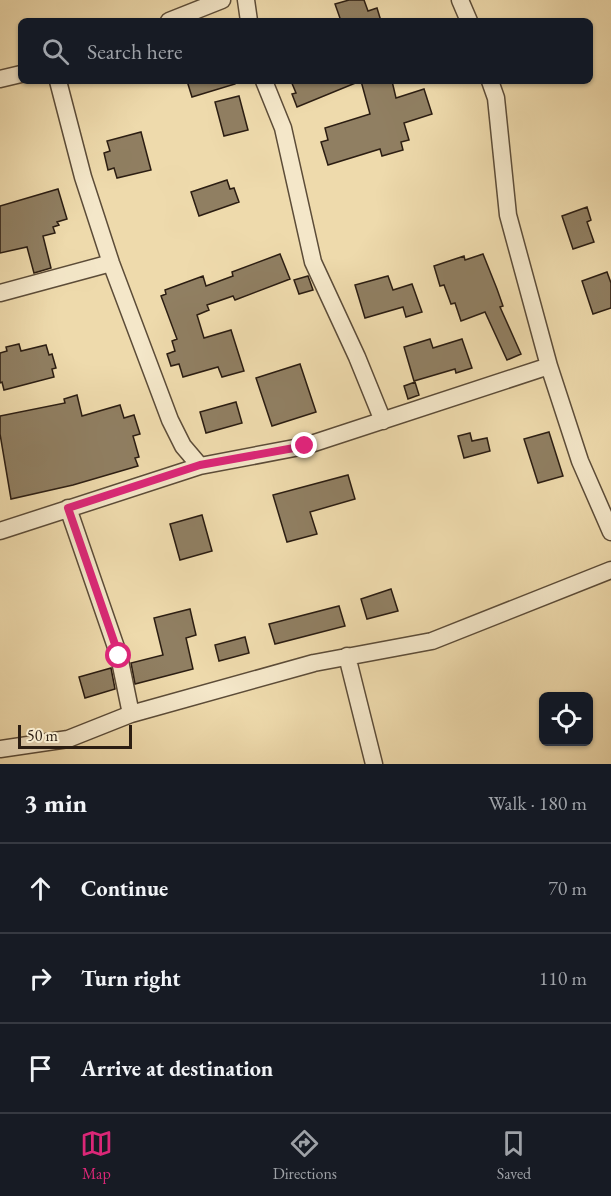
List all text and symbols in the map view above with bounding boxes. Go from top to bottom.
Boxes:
search box [18,18,593,84]
icon: search [39,35,72,68]
text: Search here [87,37,182,66]
route end [291,432,317,458]
route start [105,642,131,668]
map controls [539,692,593,746]
button: locate [539,692,593,746]
scale bar [18,722,132,750]
text: 50 m [27,725,58,746]
text: 3 min [24,786,87,820]
text: Walk · 180 m [488,790,587,816]
icon: ahead [24,872,57,905]
text: Continue [81,874,168,903]
text: 70 m [548,875,587,901]
icon: right [24,962,57,995]
text: Turn right [81,964,180,993]
text: 110 m [539,965,587,991]
icon: arrive [24,1052,57,1085]
text: Arrive at destination [81,1054,273,1083]
tab: Map [80,1127,113,1184]
tab: Directions [273,1127,337,1184]
tab: Saved [497,1127,531,1184]

